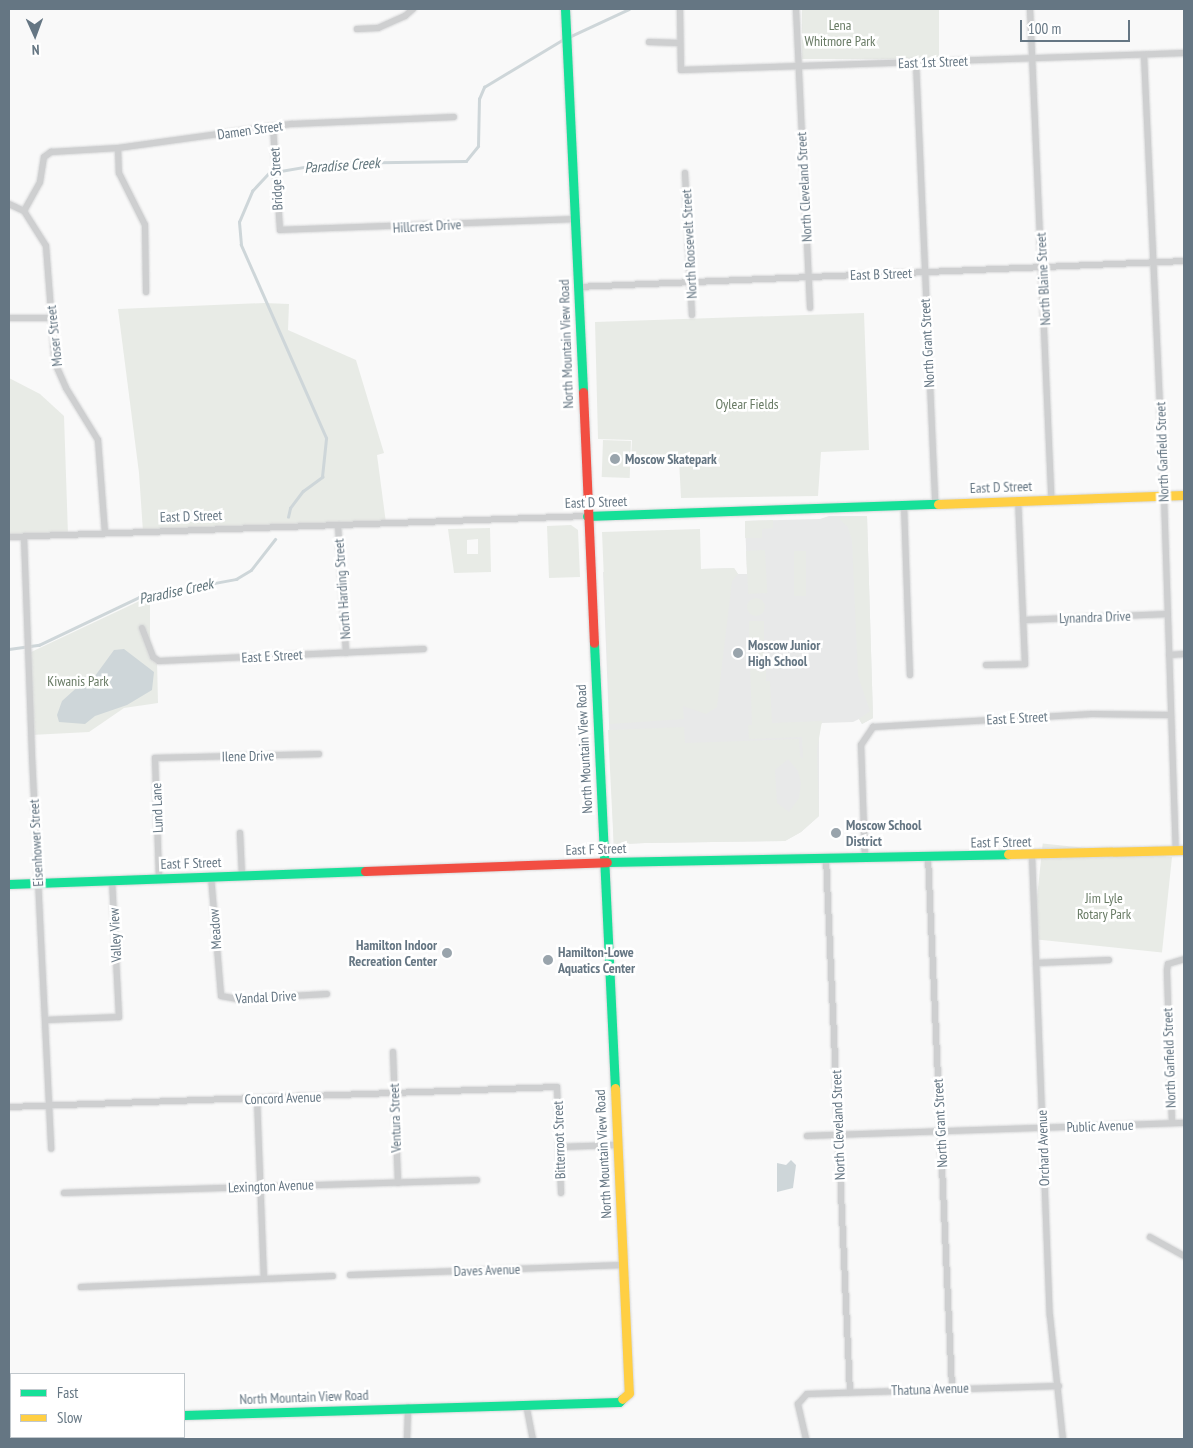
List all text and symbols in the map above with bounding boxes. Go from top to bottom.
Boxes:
north arrow [10,10,60,60]
scale bar [1023,10,1133,42]
park label: Lena Whitmore Park [804,17,876,49]
text: 100 m [1028,19,1061,38]
text: N [31,41,40,59]
street label: East 1st Street [898,52,968,72]
street label: Damen Street [216,117,284,143]
street label: North Cleveland Street [793,132,815,242]
street label: Bridge Street [266,147,286,211]
water label: Paradise Creek [304,153,380,177]
street label: North Roosevelt Street [678,189,700,299]
street label: Hillcrest Drive [392,216,462,236]
street label: North Blaine Street [1032,232,1054,326]
street label: East B Street [850,265,912,283]
street label: North Mountain View Road [555,279,577,409]
street label: North Grant Street [916,298,938,388]
street label: Moser Street [42,305,66,367]
park label: Oylear Fields [716,396,778,412]
street label: North Garfield Street [1152,402,1172,502]
place label: Moscow Skatepark [625,451,717,467]
marker: Moscow Skatepark [609,453,621,465]
street label: East D Street [969,478,1033,496]
street label: East D Street [564,493,628,511]
street label: East D Street [159,507,223,525]
street label: North Harding Street [330,538,354,640]
water label: Paradise Creek [137,574,215,608]
street label: Lynandra Drive [1059,607,1131,627]
place label: Moscow Junior High School [748,637,821,670]
street label: East E Street [241,646,303,666]
marker: Moscow Junior High School [732,647,744,659]
park label: Kiwanis Park [47,673,109,689]
street label: North Mountain View Road [572,684,596,814]
street label: East E Street [986,708,1048,728]
street label: Ilene Drive [222,747,274,765]
street label: Lund Lane [148,783,166,833]
street label: Eisenhower Street [25,799,47,887]
place label: Moscow School District [846,817,922,850]
marker: Moscow School District [830,827,842,839]
street label: East F Street [970,833,1032,851]
street label: East F Street [565,840,627,858]
street label: East F Street [160,854,222,872]
park label: Jim Lyle Rotary Park [1077,890,1131,922]
street label: Valley View [105,907,125,963]
street label: Meadow [205,908,225,950]
place label: Hamilton Indoor Recreation Center [349,937,437,970]
place label: Hamilton-Lowe Aquatics Center [558,944,635,976]
marker: Hamilton Indoor Recreation Center [441,947,453,959]
marker: Hamilton-Lowe Aquatics Center [542,954,554,966]
street label: Vandal Drive [235,987,297,1007]
street label: North Garfield Street [1159,1008,1179,1108]
street label: North Cleveland Street [828,1070,848,1180]
street label: North Grant Street [929,1078,951,1168]
street label: Ventura Street [385,1083,405,1153]
street label: Concord Avenue [244,1088,322,1108]
street label: North Mountain View Road [591,1089,615,1219]
street label: Bitterroot Street [549,1100,569,1180]
street label: Orchard Avenue [1033,1109,1053,1187]
street label: Public Avenue [1066,1116,1134,1136]
street label: Lexington Avenue [228,1176,314,1196]
street label: Daves Avenue [453,1260,521,1280]
legend [10,1373,185,1438]
street label: Thatuna Avenue [891,1379,969,1399]
text: Fast [57,1383,78,1402]
street label: North Mountain View Road [239,1386,369,1408]
text: Slow [57,1408,82,1427]

